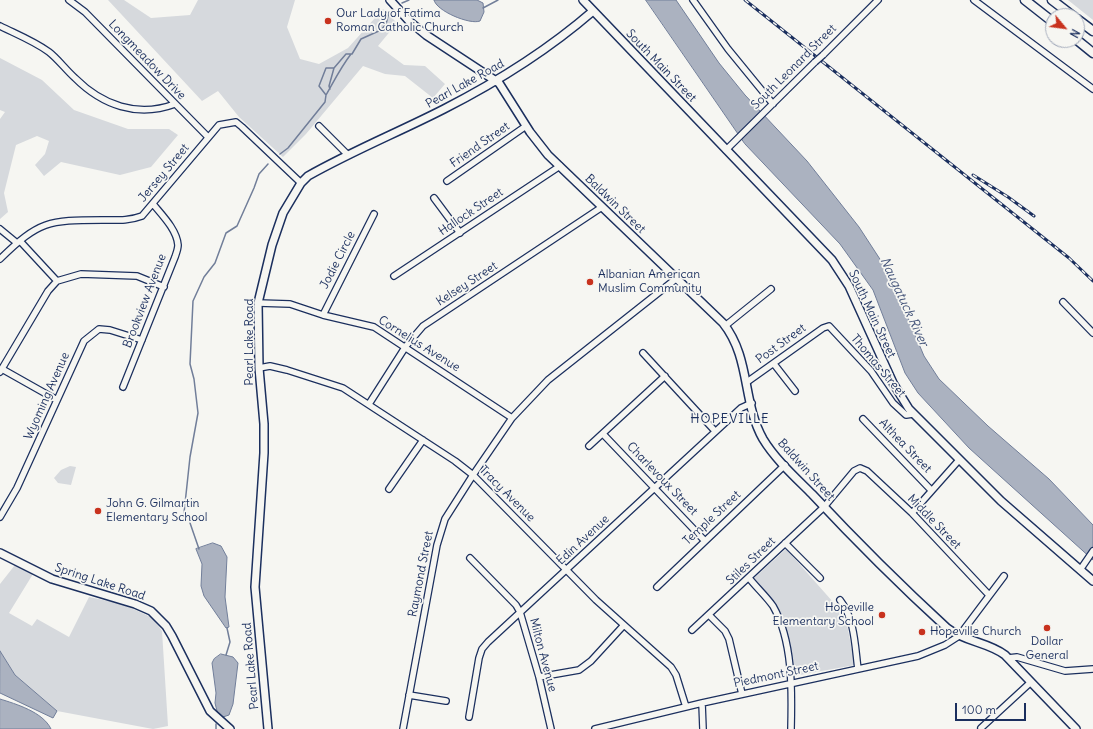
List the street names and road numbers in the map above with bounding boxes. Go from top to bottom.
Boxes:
street label: Longmeadow Drive [105,17,189,103]
street label: South Leonard Street [749,22,839,112]
street label: South Main Street [623,27,699,105]
street label: Pearl Lake Road [423,57,507,111]
street label: Friend Street [448,119,512,171]
street label: Jersey Street [136,141,192,205]
street label: Baldwin Street [582,172,648,236]
street label: Hallock Street [436,185,506,239]
street label: Jodie Circle [317,229,359,291]
street label: Brookview Avenue [120,252,170,350]
street label: Kelsey Street [434,259,500,309]
street label: South Main Street [845,268,899,360]
street label: Pearl Lake Road [243,298,257,386]
street label: Cornelius Avenue [375,313,463,375]
street label: Post Street [753,321,809,367]
street label: Thomas Street [848,332,908,400]
street label: Wyoming Avenue [21,350,73,442]
street label: Althea Street [876,416,934,476]
street label: Baldwin Street [774,436,838,504]
street label: Charlevoux Street [623,439,701,519]
street label: Tracy Avenue [476,463,538,525]
street label: Temple Street [680,488,744,548]
street label: Middle Street [904,492,964,552]
street label: Edin Avenue [554,512,612,568]
street label: Raymond Street [406,530,436,618]
street label: Stiles Street [723,534,779,588]
street label: Spring Lake Road [53,561,147,603]
street label: Milton Avenue [526,616,560,694]
street label: Pearl Lake Road [240,622,262,710]
street label: Piedmont Street [732,659,820,691]

